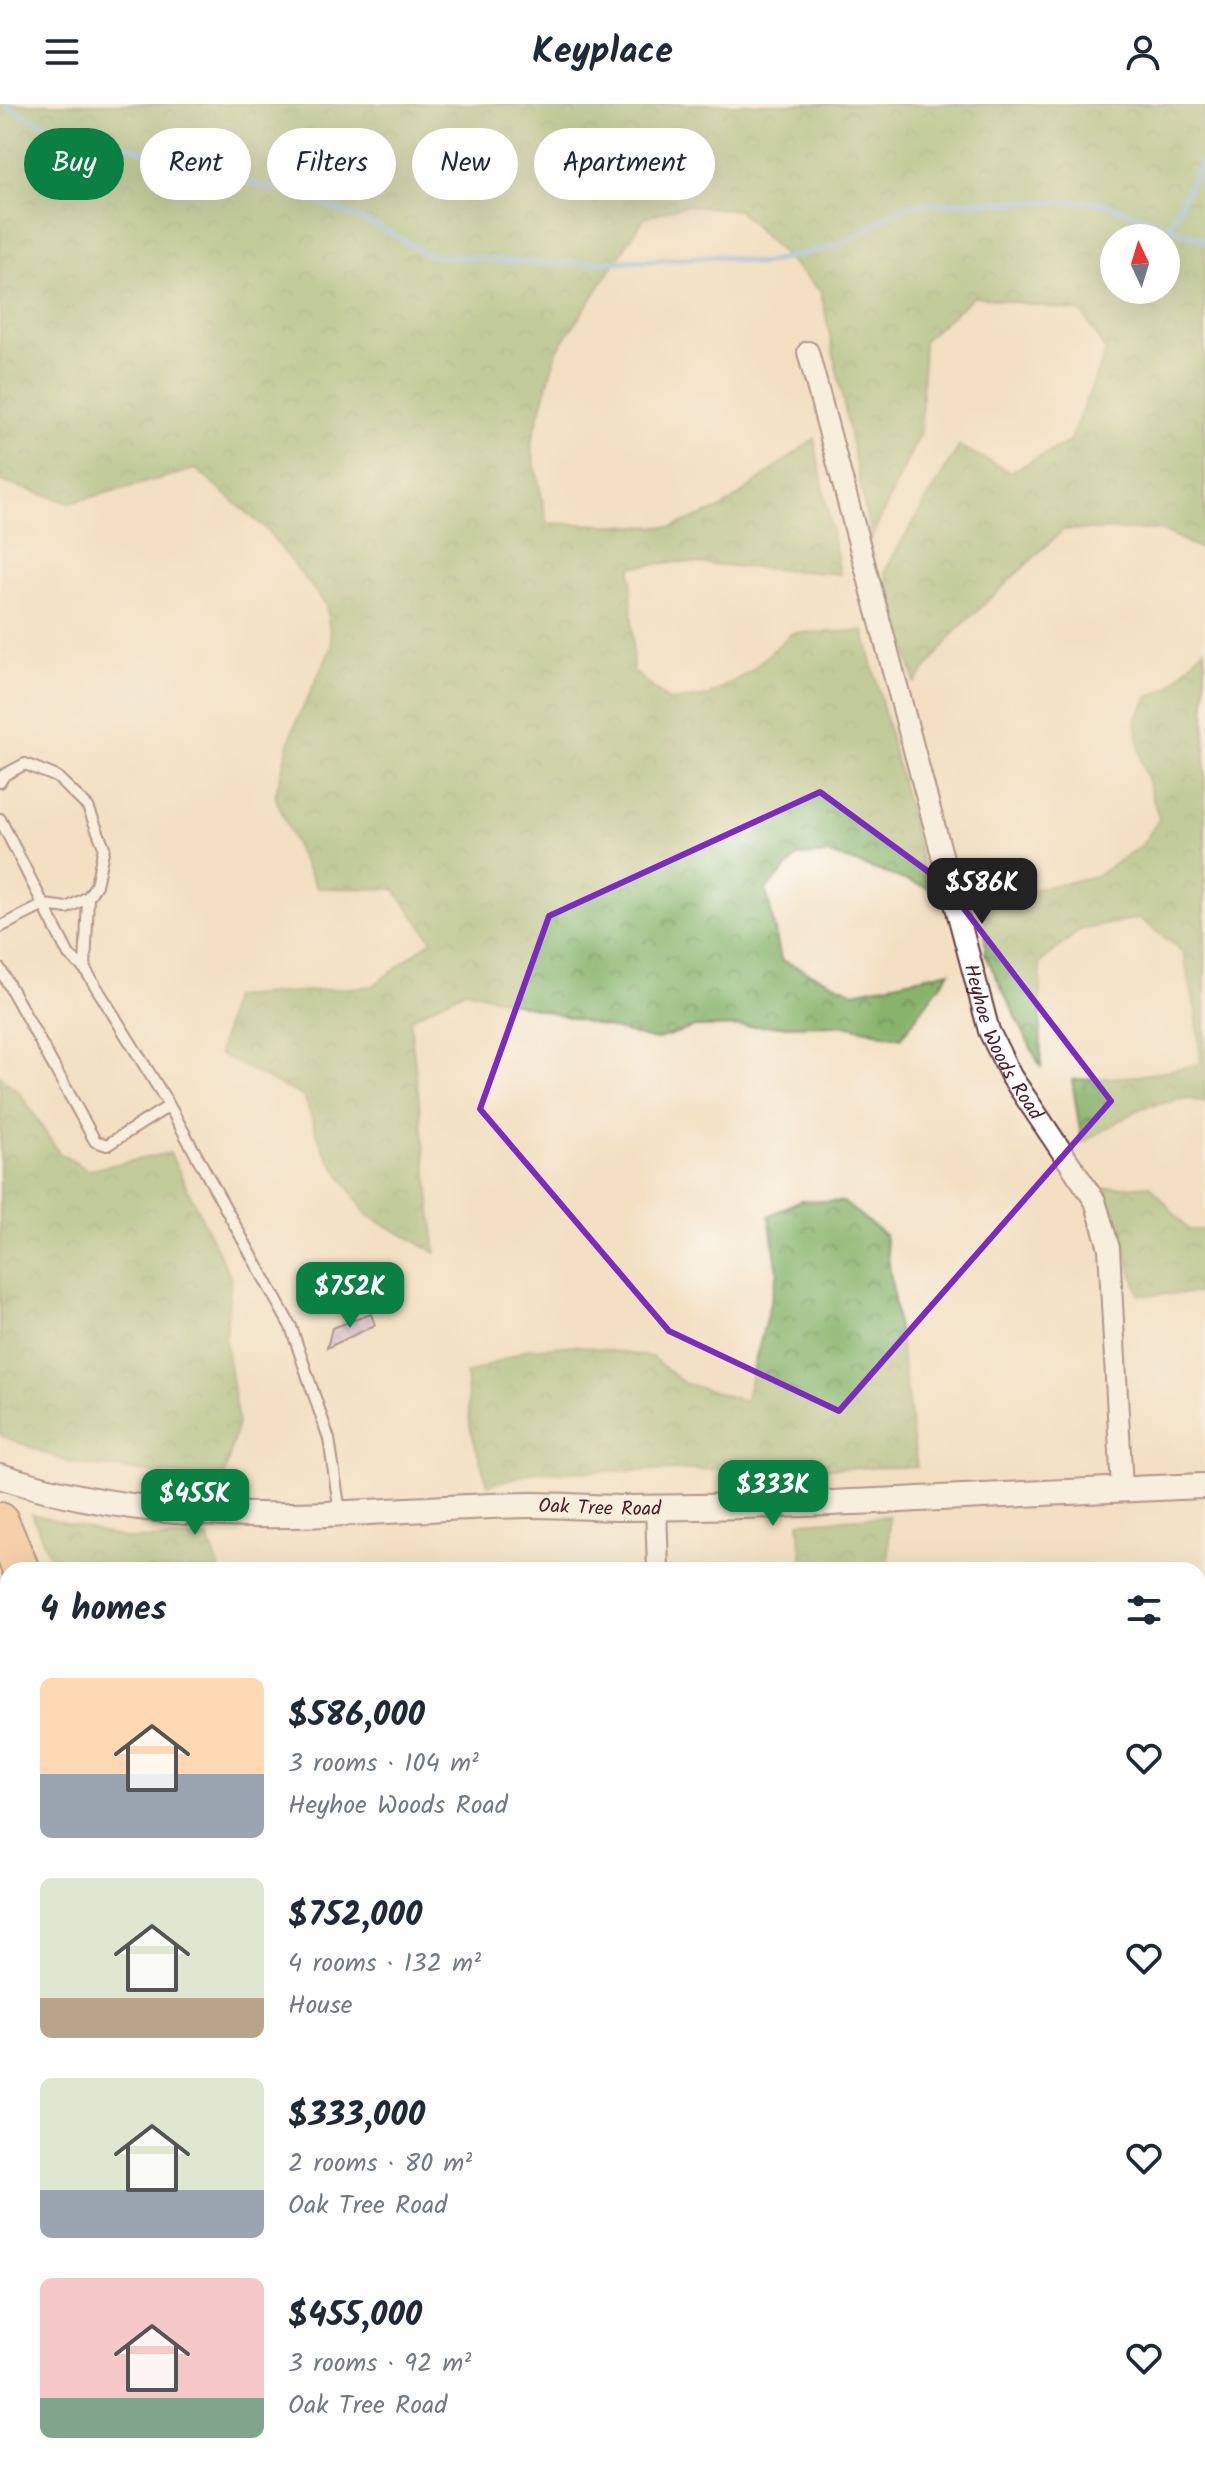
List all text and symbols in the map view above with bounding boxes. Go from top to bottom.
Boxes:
text: Keyplace [532,24,673,81]
icon: menu [40,30,84,74]
icon: person [1121,30,1165,74]
chip: Buy [24,128,124,200]
chip: Rent [140,128,251,200]
chip: Filters [267,128,396,200]
chip: New [412,128,518,200]
chip: Apartment [534,128,715,200]
north arrow [1100,224,1180,304]
map controls [1100,224,1180,304]
pin: $586K [926,858,1038,926]
text: $586K [945,863,1019,905]
street label: Heyhoe Woods Road [954,960,1051,1128]
pin: $752K [294,1262,406,1330]
text: $752K [314,1267,386,1309]
pin: $333K [717,1460,829,1528]
text: $333K [736,1465,810,1507]
pin: $455K [139,1469,251,1537]
text: $455K [159,1474,231,1516]
street label: Oak Tree Road [538,1491,662,1526]
text: 4 homes [40,1583,167,1637]
icon: filters [1122,1588,1166,1632]
text: $586,000 [288,1689,425,1743]
icon: home [104,1710,200,1806]
icon: heart [1122,1736,1166,1780]
text: 3 rooms · 104 m² [288,1743,479,1785]
text: Heyhoe Woods Road [288,1785,508,1827]
text: $752,000 [288,1889,422,1943]
icon: home [104,1910,200,2006]
icon: heart [1122,1936,1166,1980]
text: 4 rooms · 132 m² [288,1943,481,1985]
text: House [288,1985,352,2027]
text: $333,000 [288,2089,425,2143]
icon: home [104,2110,200,2206]
icon: heart [1122,2136,1166,2180]
text: 2 rooms · 80 m² [288,2143,472,2185]
text: Oak Tree Road [288,2185,447,2227]
text: $455,000 [288,2289,422,2343]
icon: home [104,2310,200,2406]
icon: heart [1122,2336,1166,2380]
text: 3 rooms · 92 m² [288,2343,471,2385]
text: Oak Tree Road [288,2385,447,2427]

